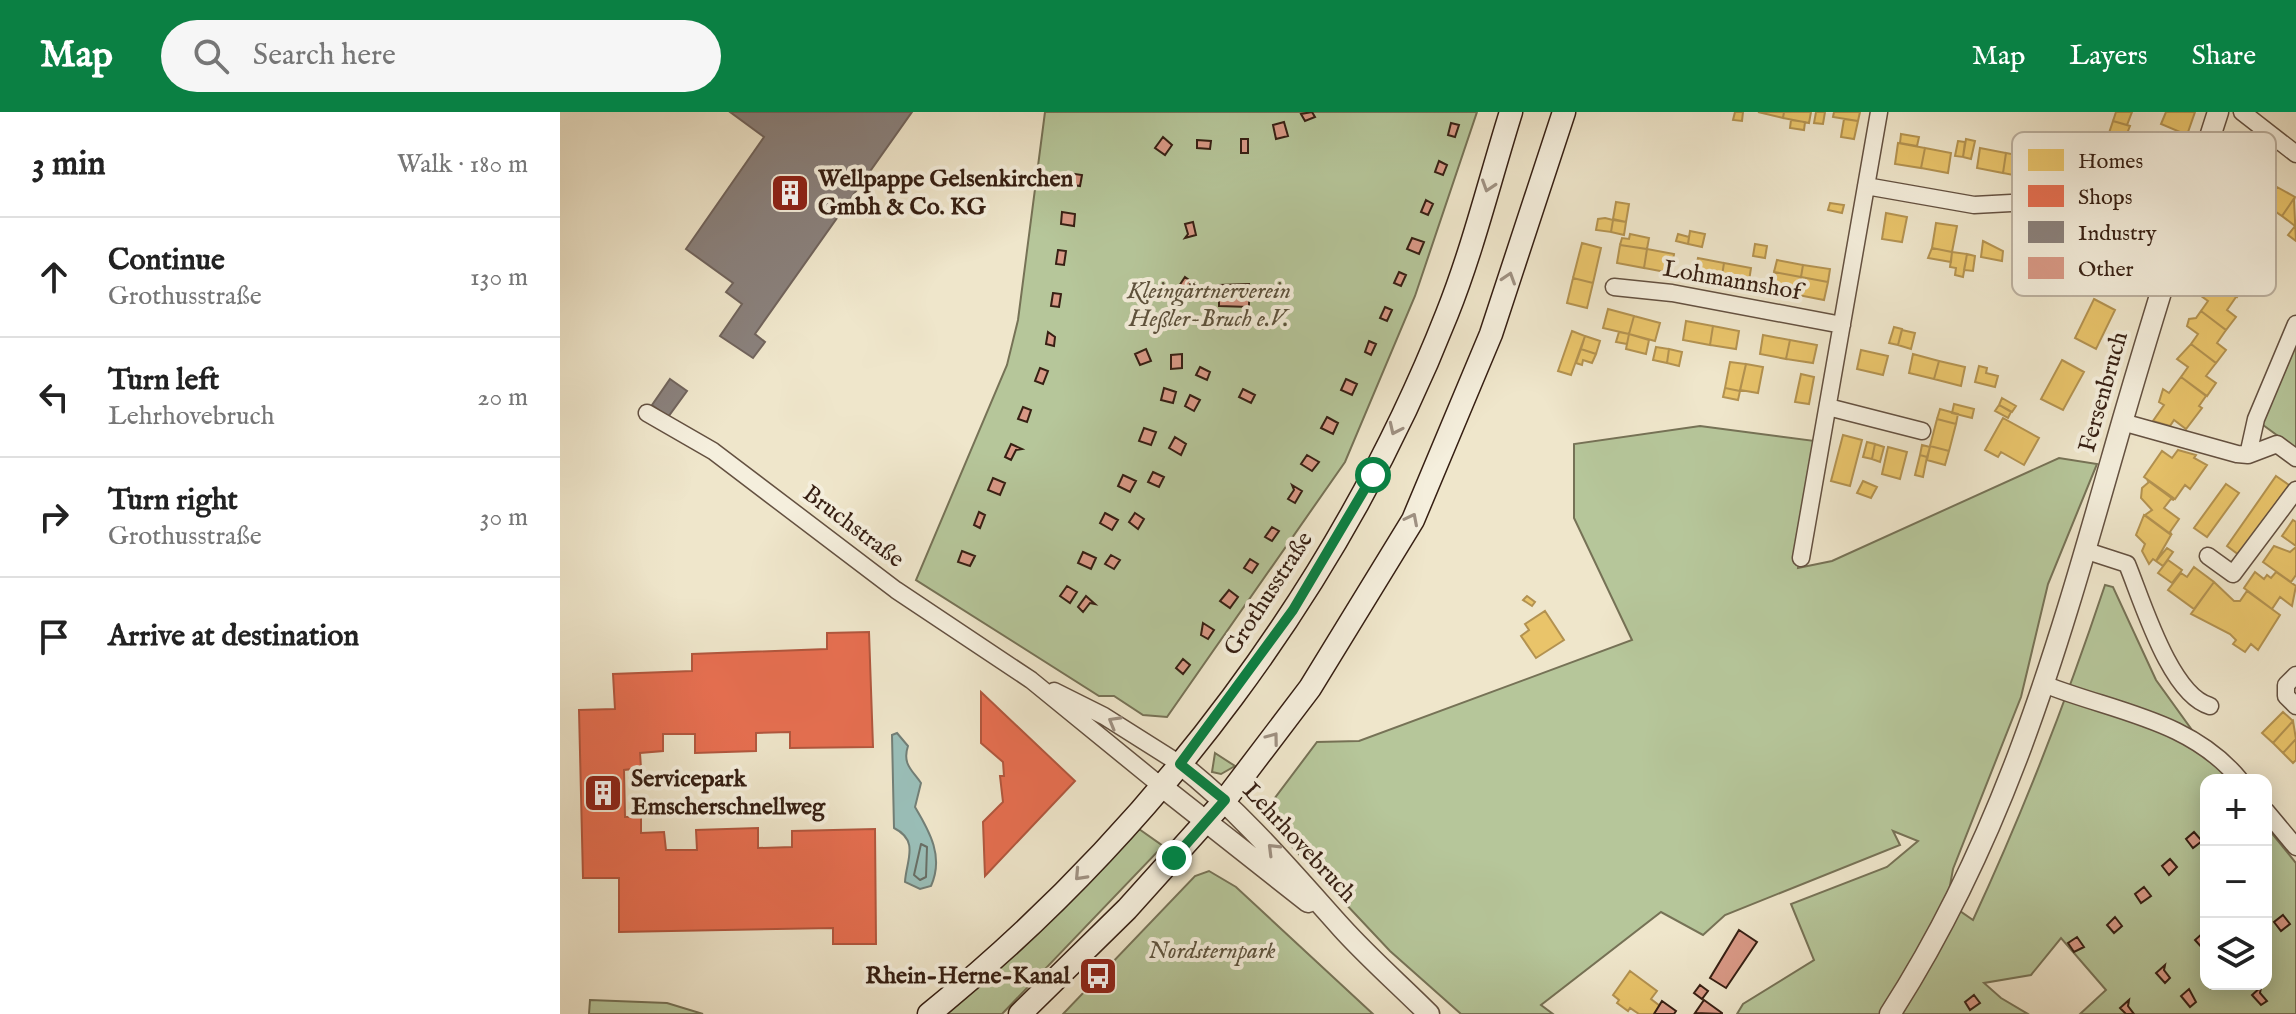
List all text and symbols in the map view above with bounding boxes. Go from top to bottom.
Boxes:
search box [161,20,721,92]
text: Map [40,32,113,80]
icon: search [189,34,233,78]
text: Search here [253,37,396,75]
text: Map [1972,39,2025,74]
text: Layers [2069,39,2148,74]
text: Share [2192,39,2256,74]
legend [2012,132,2276,296]
text: 3 min [32,143,106,186]
text: Walk · 180 m [397,148,528,181]
text: Homes [2078,148,2143,176]
place label: Wellpappe Gelsenkirchen Gmbh & Co. KG [817,164,1073,223]
building icon: Wellpappe Gelsenkirchen Gmbh & Co. KG [769,172,811,214]
one-way arrow [1481,179,1497,193]
text: Shops [2078,184,2132,212]
text: Industry [2078,220,2157,248]
text: Continue [108,242,225,280]
street label: Lohmannshof [1660,254,1808,309]
icon: ahead [32,255,76,299]
text: Other [2078,256,2134,284]
text: 130 m [470,261,528,294]
one-way arrow [1500,272,1516,286]
park label: Kleingärtnerverein Heßler-Bruch e.V. [1126,276,1291,335]
text: Grothusstraße [108,280,262,313]
street label: Fersenbruch [2072,328,2136,456]
text: Turn left [108,362,219,400]
icon: left [32,375,76,419]
text: 20 m [477,381,528,414]
text: Lehrhovebruch [108,400,275,433]
one-way arrow [1388,420,1404,435]
route start [1355,457,1391,493]
street label: Bruchstraße [796,479,910,575]
text: Turn right [108,482,238,520]
icon: right [32,495,76,539]
text: 30 m [480,501,528,534]
one-way arrow [1403,513,1418,528]
text: Grothusstraße [108,520,262,553]
street label: Grothusstraße [1217,526,1321,662]
icon: arrive [32,615,76,659]
text: Arrive at destination [108,618,359,656]
one-way arrow [1108,716,1123,732]
one-way arrow [1263,732,1277,747]
place label: Servicepark Emscherschnellweg [631,764,826,823]
building icon: Servicepark Emscherschnellweg [582,772,624,814]
map controls [2200,774,2272,990]
button: + [2200,774,2272,846]
street label: Lehrhovebruch [1235,776,1363,910]
route end [1156,840,1192,876]
one-way arrow [1267,844,1282,858]
button: − [2200,846,2272,918]
one-way arrow [1075,866,1089,881]
button: layers [2200,918,2272,990]
park label: Nordsternpark [1148,936,1276,967]
bus stop icon: Rhein-Herne-Kanal [1077,955,1119,997]
place label: Rhein-Herne-Kanal [865,961,1070,992]

